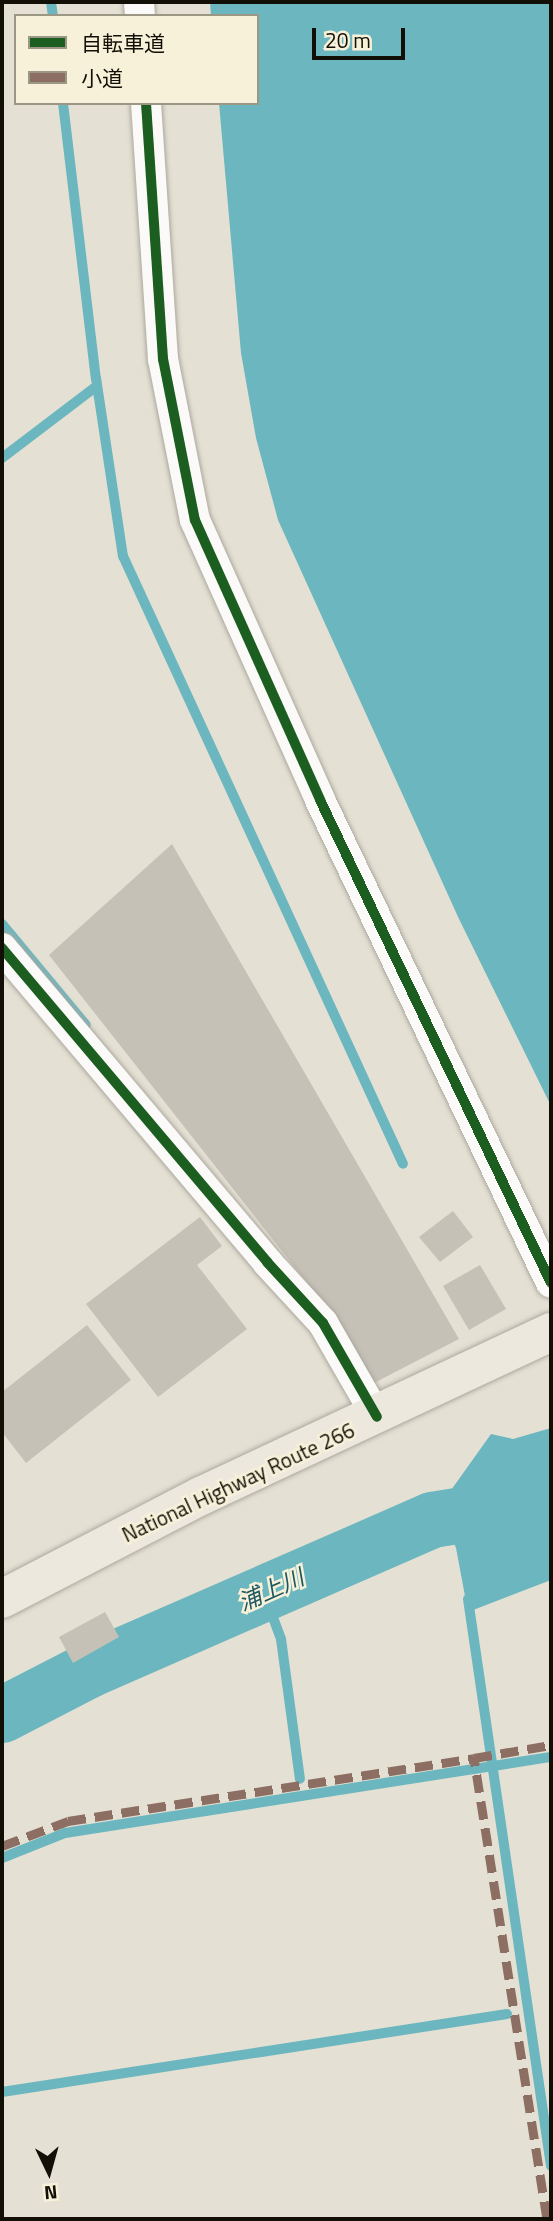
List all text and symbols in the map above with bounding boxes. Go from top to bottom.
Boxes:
legend [14,14,259,105]
scale bar [315,14,408,58]
text: 20 m [325,24,371,56]
text: 自転車道 [81,27,165,59]
text: 小道 [81,62,123,94]
street label: National Highway Route 266 [118,1417,358,1547]
water label: 浦上川 [234,1563,308,1617]
north arrow [14,2137,84,2207]
text: N [43,2178,59,2208]

